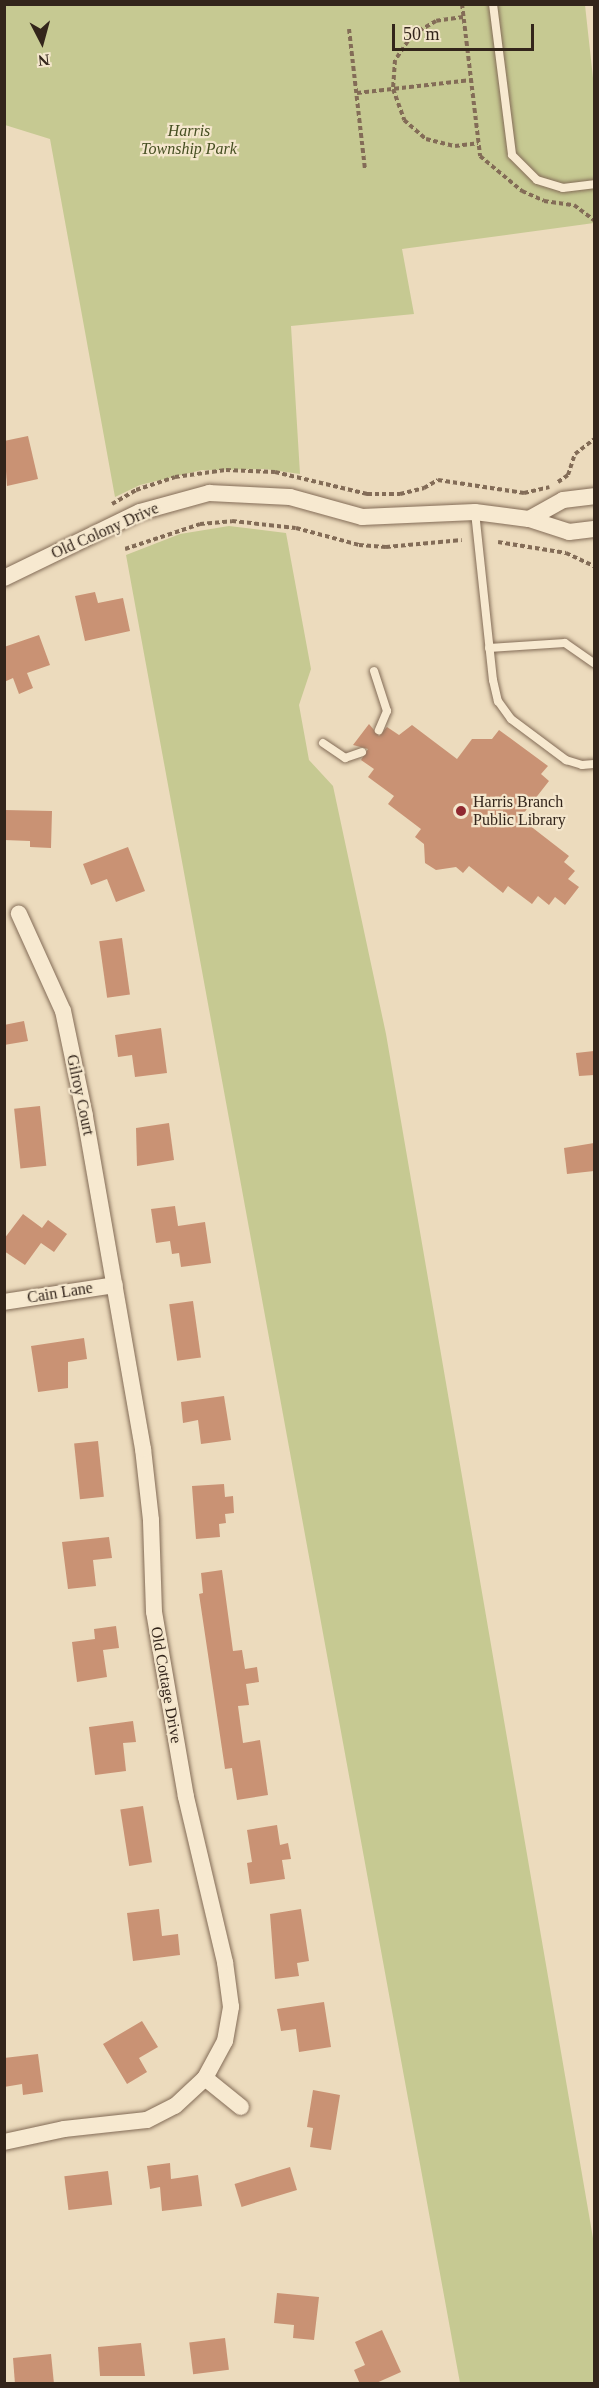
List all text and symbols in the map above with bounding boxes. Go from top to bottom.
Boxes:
north arrow [12,12,72,72]
scale bar [395,12,538,50]
text: 50 m [403,24,440,44]
text: N [37,51,51,69]
park label: Harris Township Park [141,121,237,159]
street label: Old Colony Drive [48,499,162,563]
place label: Harris Branch Public Library [473,792,566,830]
marker: Harris Branch Public Library [454,804,468,818]
street label: Gilroy Court [62,1053,98,1137]
street label: Cain Lane [26,1278,94,1308]
street label: Old Cottage Drive [146,1625,186,1745]

